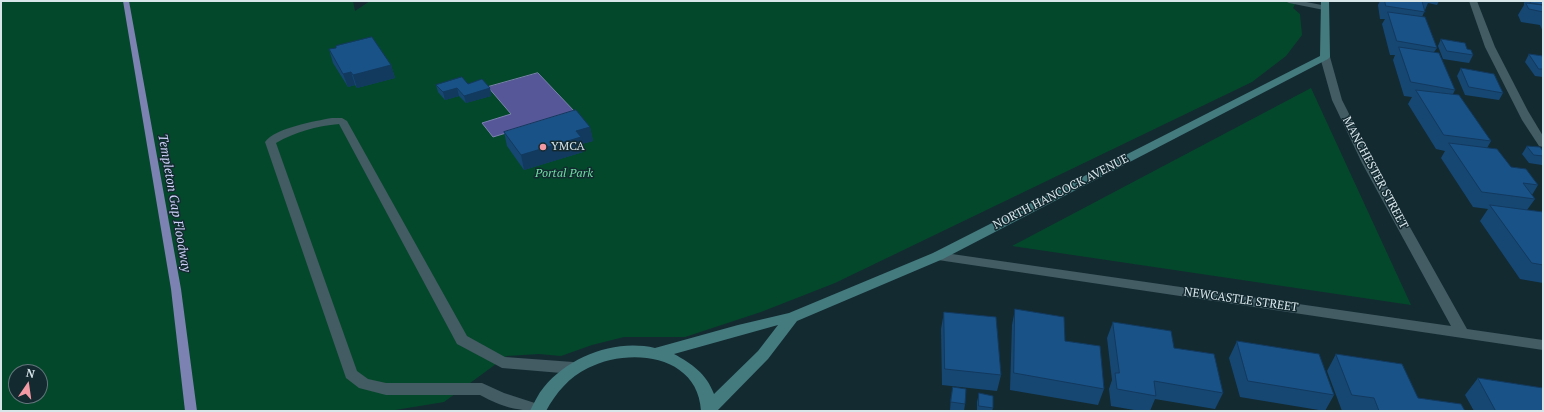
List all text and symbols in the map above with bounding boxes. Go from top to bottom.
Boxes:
street label: MANCHESTER STREET [1339,114,1411,232]
water label: Templeton Gap Floodway [154,133,194,273]
place label: YMCA [551,140,585,154]
marker: YMCA [538,142,548,152]
street label: NORTH HANCOCK AVENUE [991,151,1131,233]
park label: Portal Park [535,167,593,181]
street label: NEWCASTLE STREET [1183,285,1299,315]
north arrow [8,364,48,404]
text: N [25,366,36,381]

